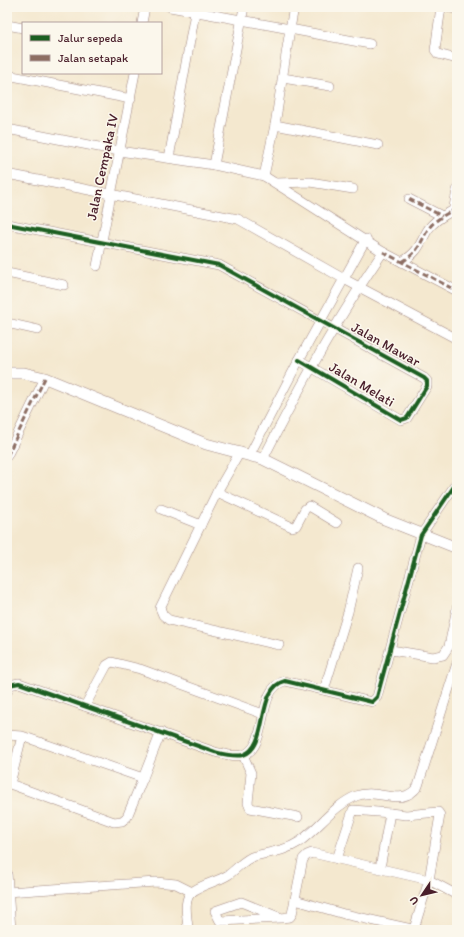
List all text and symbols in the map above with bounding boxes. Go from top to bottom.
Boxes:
legend [22,22,162,74]
text: Jalur sepeda [58,31,123,45]
text: Jalan setapak [58,51,129,65]
street label: Jalan Cempaka IV [83,112,122,222]
street label: Jalan Mawar [348,319,424,371]
street label: Jalan Melati [326,358,398,411]
north arrow [402,875,442,915]
text: U [407,894,422,907]

